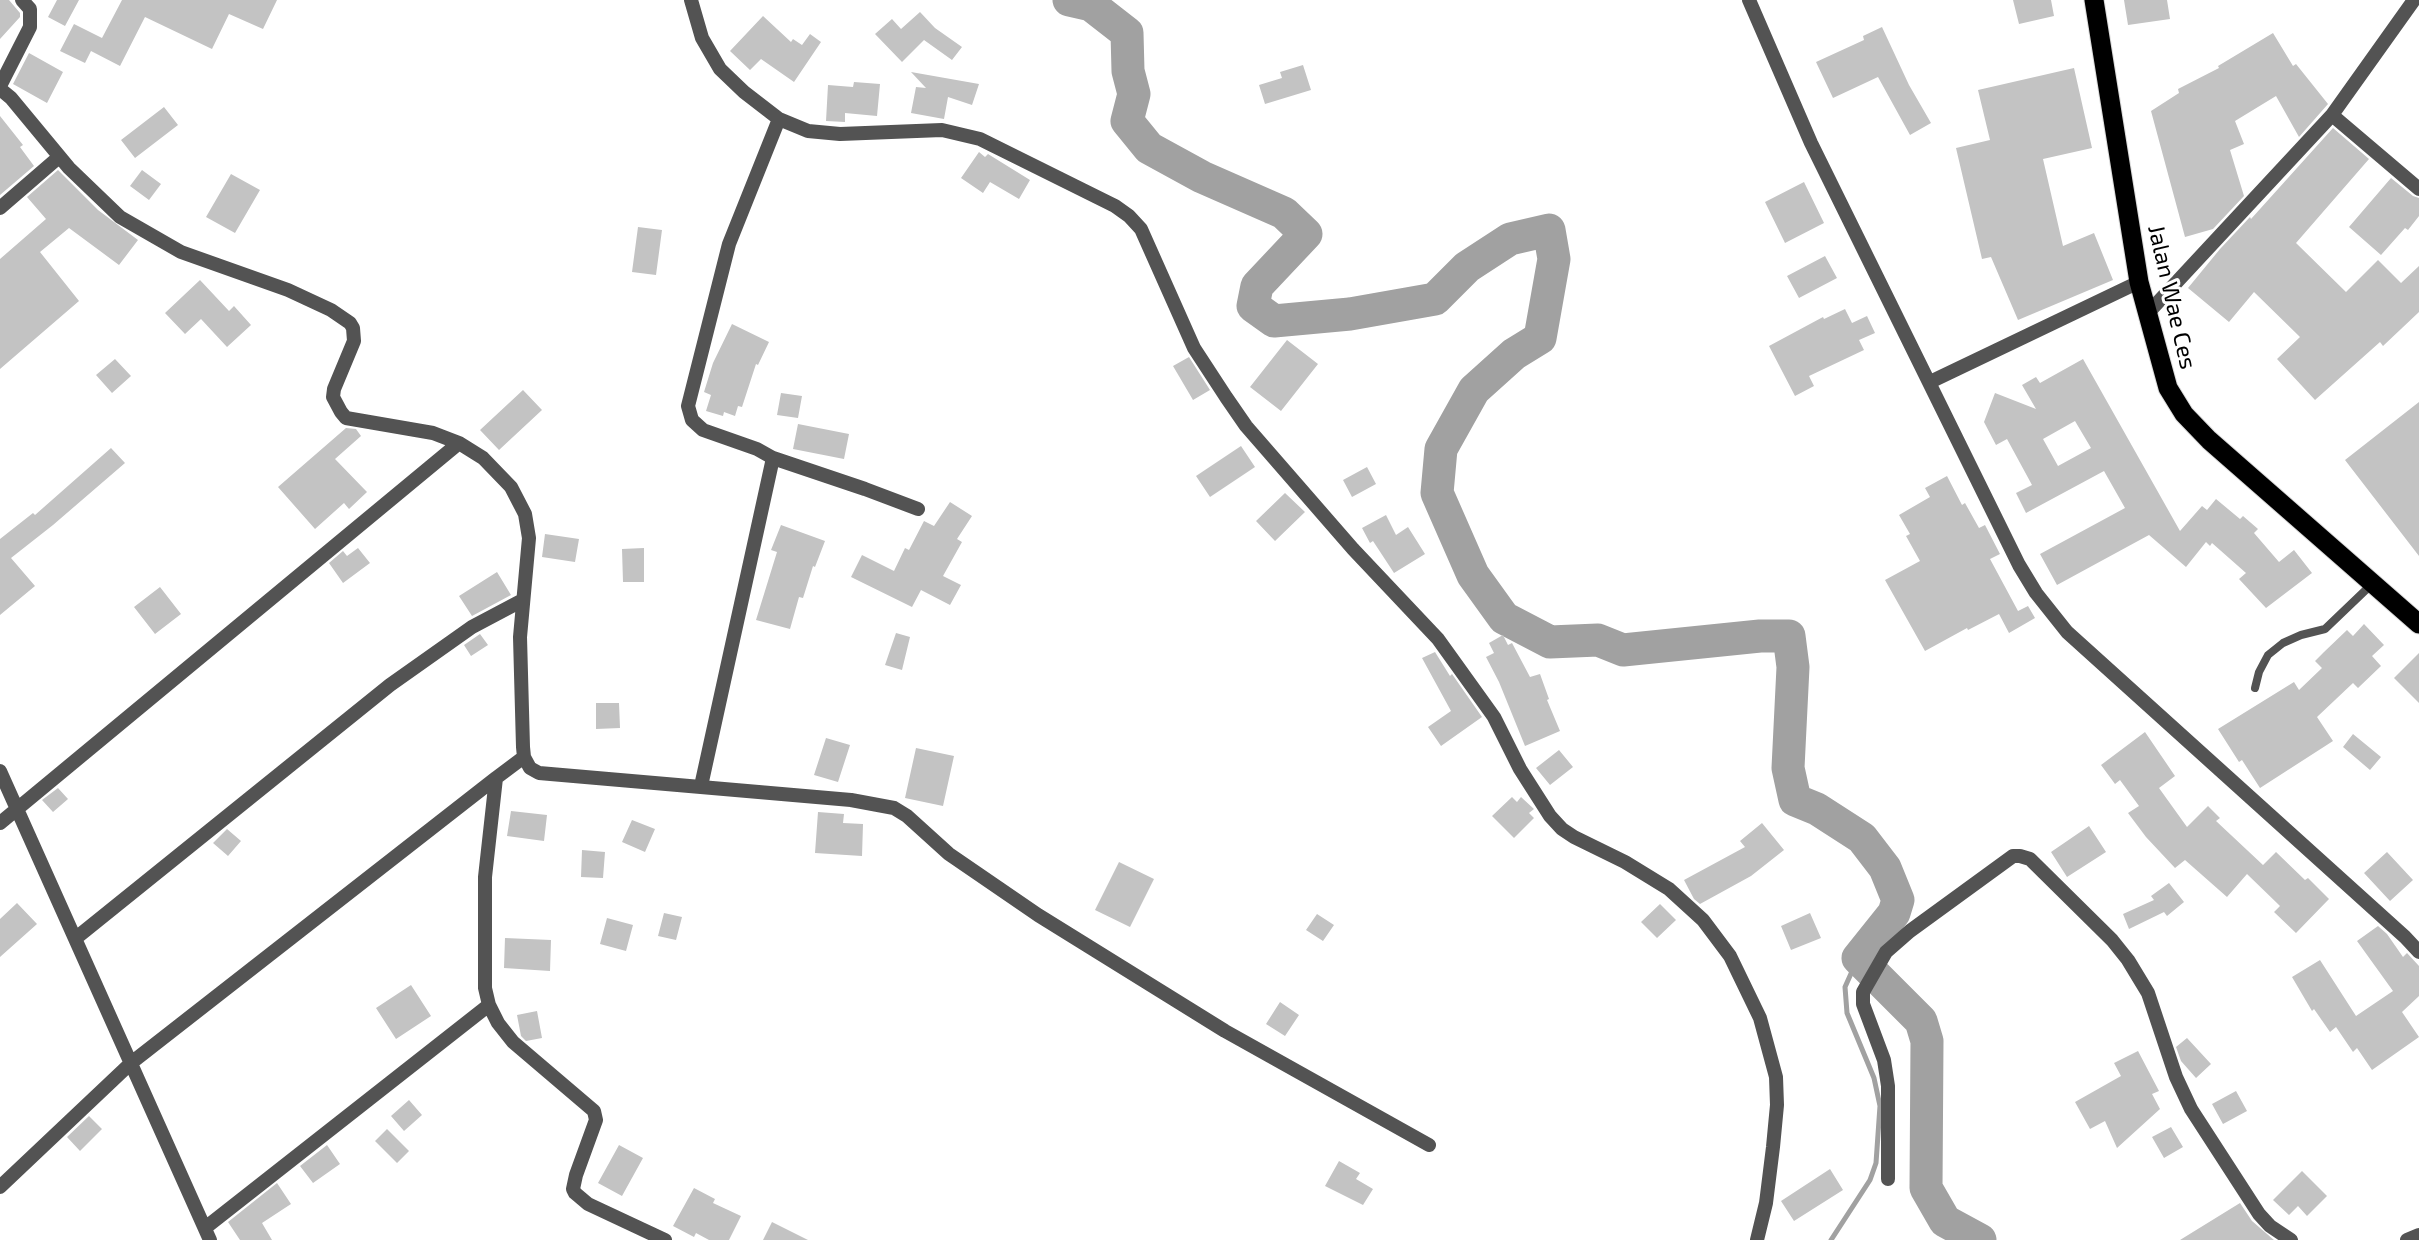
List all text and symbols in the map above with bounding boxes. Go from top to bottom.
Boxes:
street label: Jalan Wae Ces [2142,222,2202,372]

